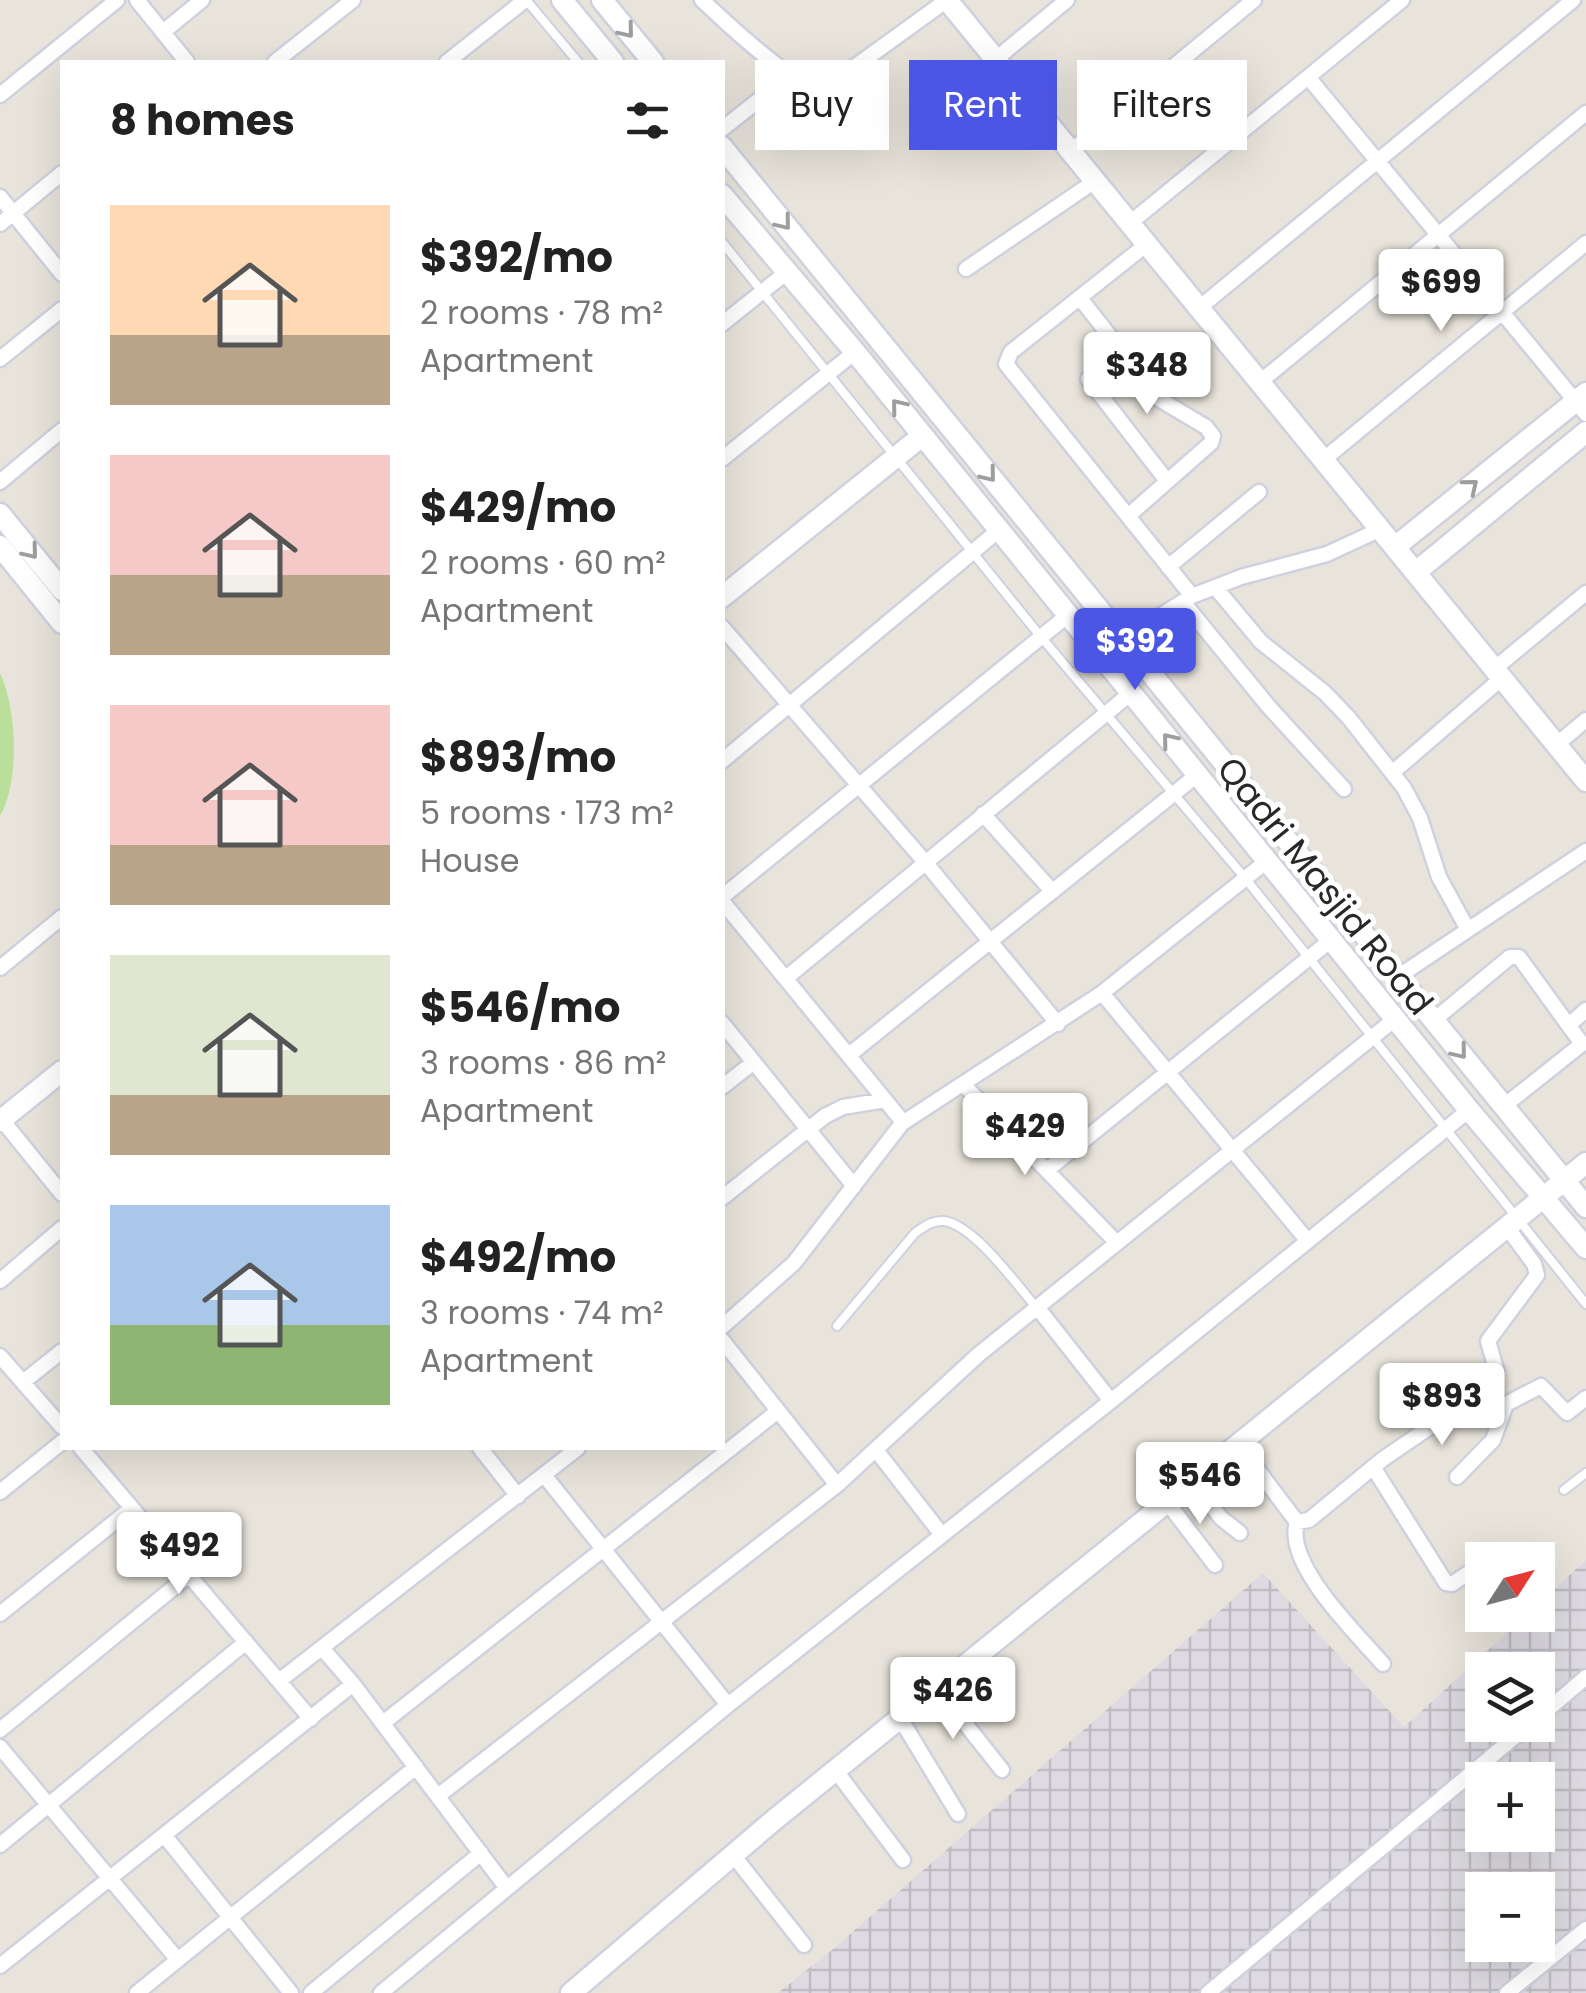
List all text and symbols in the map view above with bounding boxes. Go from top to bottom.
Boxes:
one-way arrow [616,20,634,38]
chip: Buy [755,60,889,150]
chip: Rent [909,60,1057,150]
chip: Filters [1077,60,1247,150]
text: 8 homes [110,91,295,150]
icon: filters [620,93,675,148]
one-way arrow [772,211,790,229]
text: $392/mo [420,228,613,287]
icon: home [190,245,310,365]
pin: $699 [1382,249,1500,334]
text: $699 [1401,259,1481,304]
text: 2 rooms · 78 m² [420,290,663,335]
pin: $348 [1088,332,1206,417]
text: Apartment [420,338,593,383]
text: $348 [1106,342,1188,387]
one-way arrow [892,399,910,417]
one-way arrow [977,463,995,481]
text: $429/mo [420,478,616,537]
one-way arrow [1460,480,1478,498]
icon: home [190,495,310,615]
text: 2 rooms · 60 m² [420,540,666,585]
one-way arrow [19,541,37,559]
text: Apartment [420,588,593,633]
pin: $392 [1076,608,1194,693]
text: $392 [1096,618,1174,663]
text: $893/mo [420,728,616,787]
one-way arrow [1163,733,1181,751]
icon: home [190,745,310,865]
street label: Qadri Masjid Road [1206,746,1445,1025]
text: 5 rooms · 173 m² [420,790,674,835]
text: House [420,838,520,883]
text: $546/mo [420,978,620,1037]
icon: home [190,995,310,1115]
text: 3 rooms · 86 m² [420,1040,666,1085]
one-way arrow [1448,1040,1466,1058]
text: Apartment [420,1088,593,1133]
pin: $429 [966,1093,1084,1178]
text: $429 [985,1103,1065,1148]
text: $492/mo [420,1228,616,1287]
icon: home [190,1245,310,1365]
text: 3 rooms · 74 m² [420,1290,664,1335]
text: Apartment [420,1338,593,1383]
pin: $893 [1383,1363,1501,1448]
text: $893 [1402,1373,1482,1418]
pin: $546 [1141,1442,1259,1527]
text: $546 [1158,1452,1242,1497]
pin: $492 [120,1512,238,1597]
text: $492 [139,1522,219,1567]
north arrow [1465,1542,1555,1632]
map controls [1465,1542,1555,1962]
button: layers [1465,1652,1555,1742]
pin: $426 [894,1657,1012,1742]
text: $426 [912,1667,994,1712]
button: + [1465,1762,1555,1852]
button: − [1465,1872,1555,1962]

